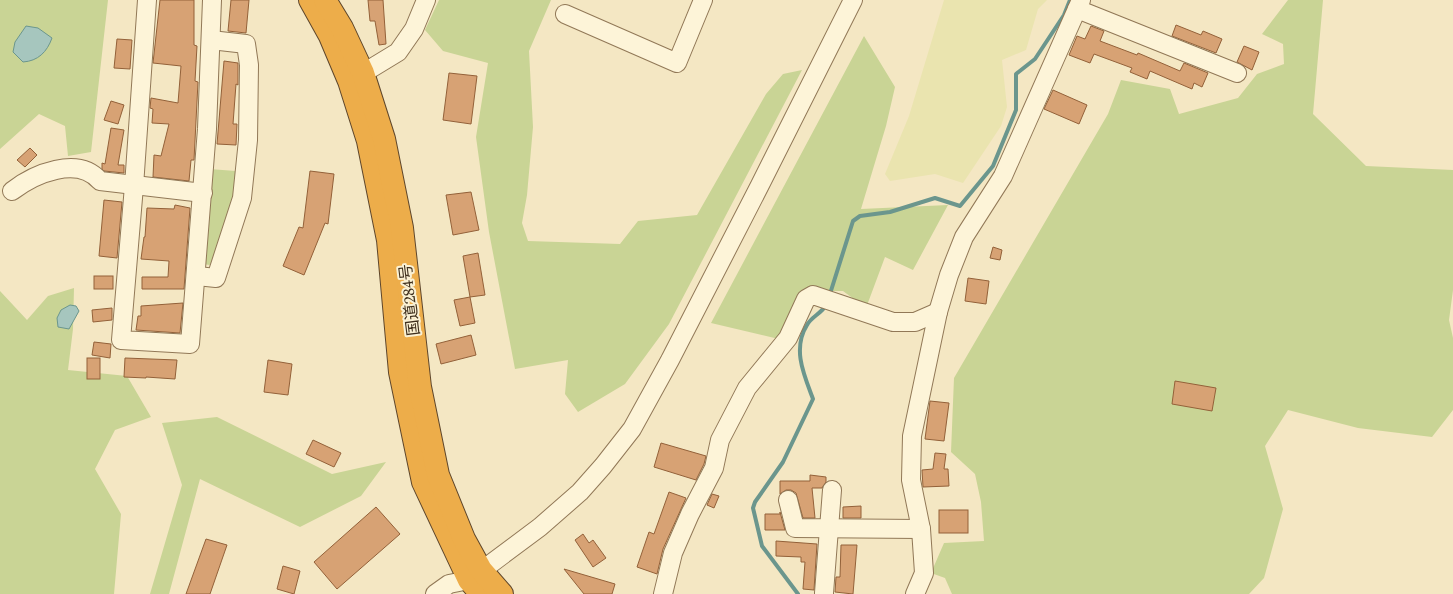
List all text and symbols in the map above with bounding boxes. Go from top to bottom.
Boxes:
street label: 国道284号 [394,263,426,337]

